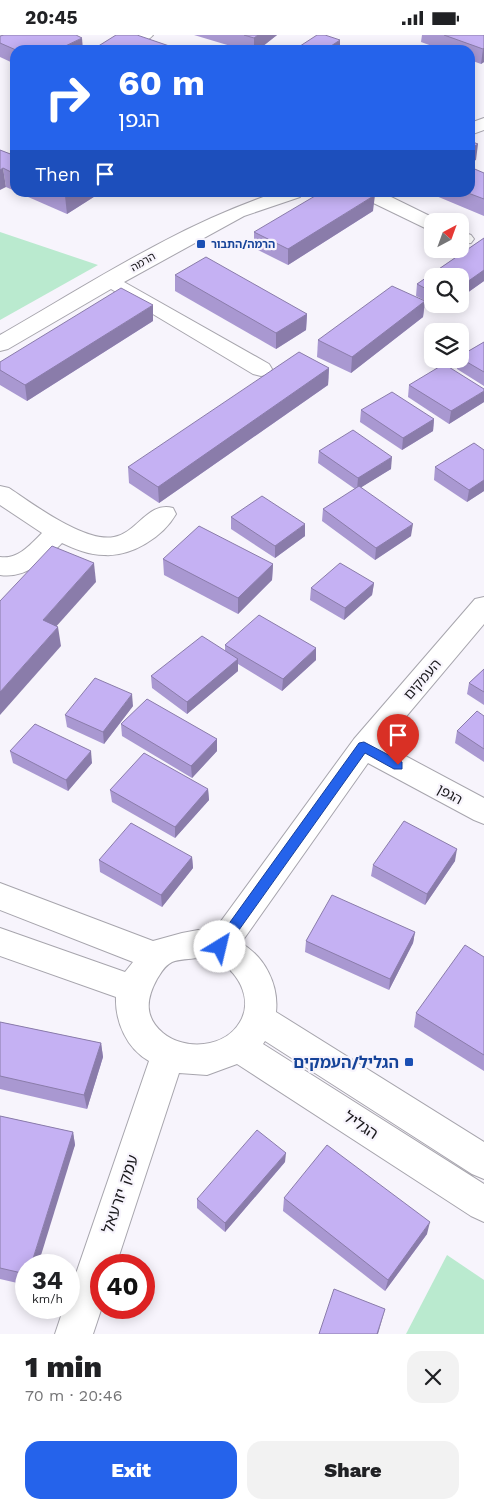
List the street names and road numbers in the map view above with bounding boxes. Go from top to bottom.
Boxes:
street label: הרמה [128,250,158,274]
street label: העמקים [400,655,444,703]
street label: הגפן [434,781,466,807]
street label: הגליל [340,1107,382,1143]
street label: עמק יזרעאל [98,1152,142,1236]

